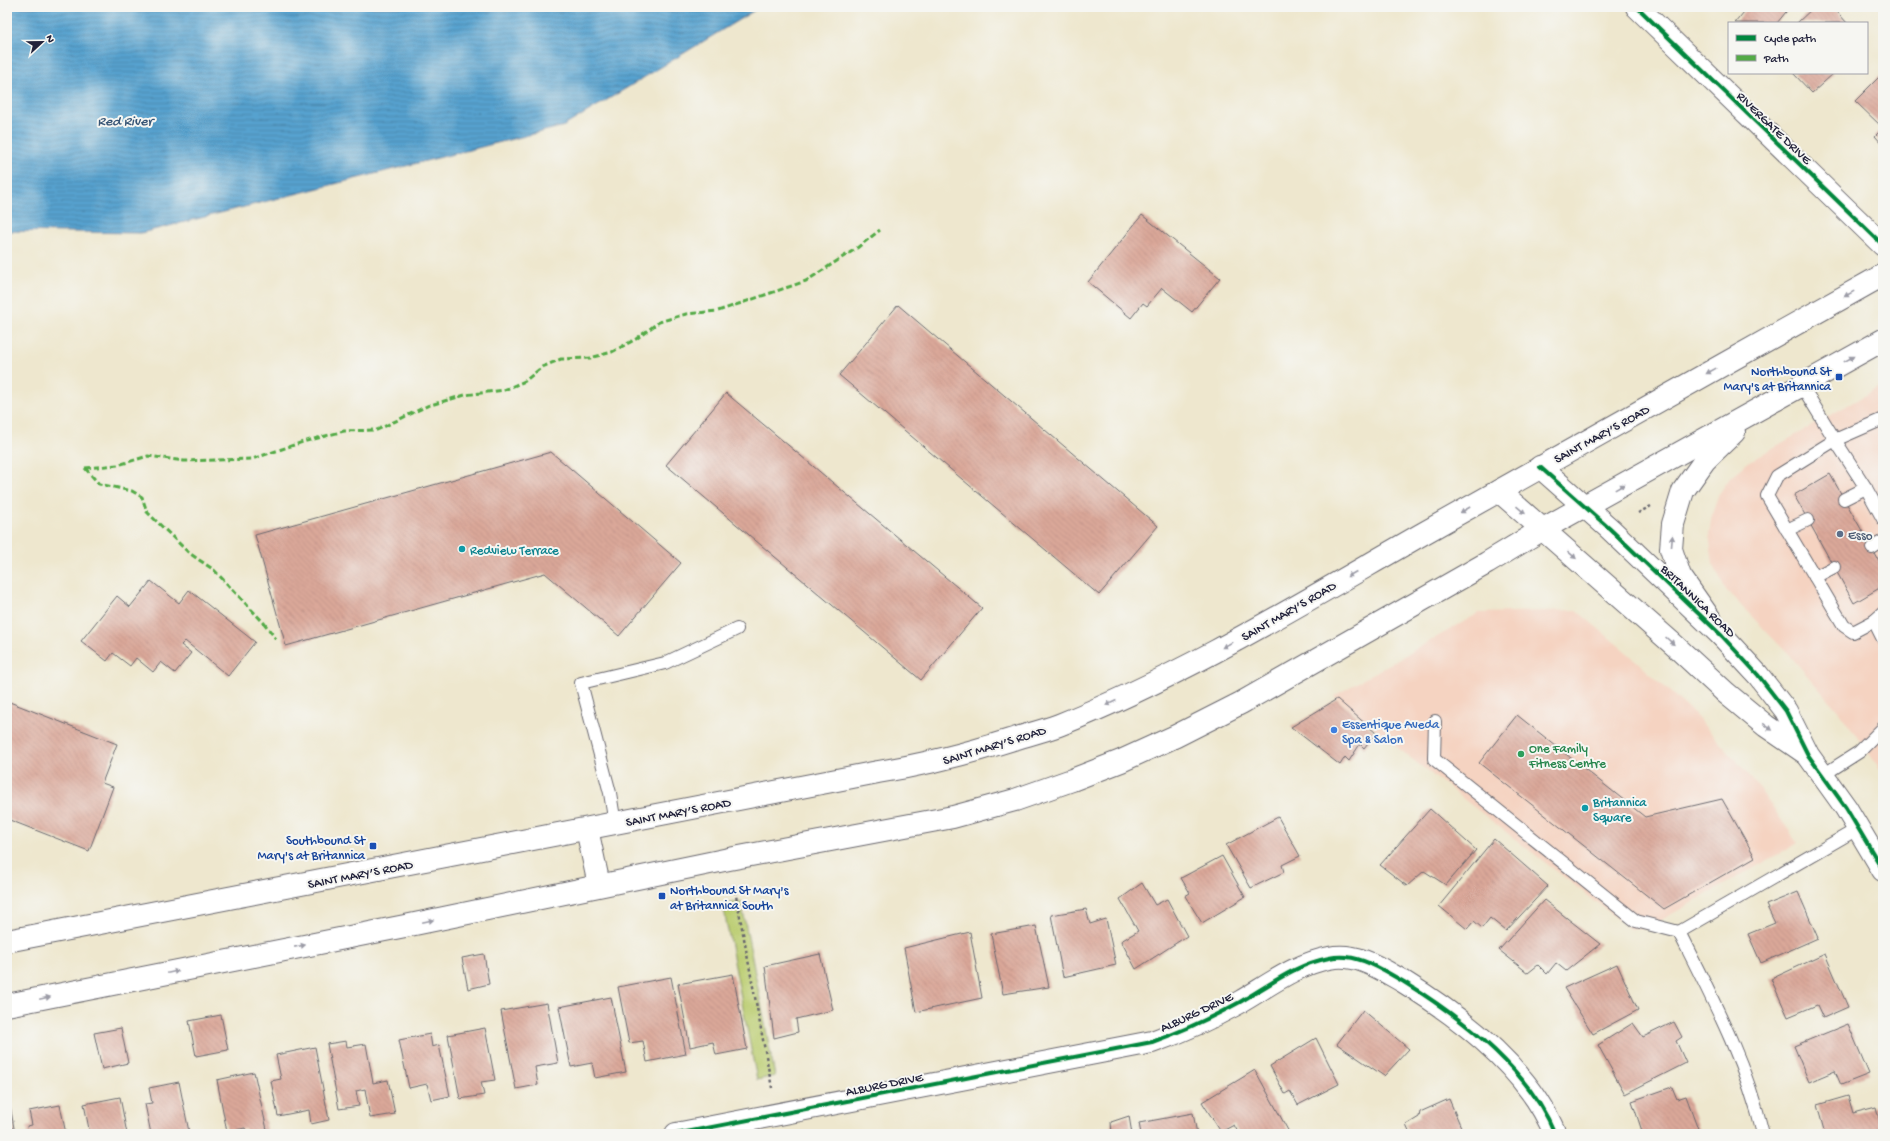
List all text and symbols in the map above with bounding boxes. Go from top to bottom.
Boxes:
north arrow [22,22,62,62]
legend [1728,22,1868,74]
text: N [43,33,56,45]
text: Cycle path [1764,33,1817,47]
text: Path [1763,53,1789,67]
street label: RIVERGATE DRIVE [1733,89,1814,169]
water label: Red River [98,114,155,131]
one-way arrow [1843,290,1855,297]
one-way arrow [1843,356,1855,362]
place label: Northbound St Mary's at Britannica [1724,365,1833,395]
one-way arrow [1705,368,1717,375]
marker: Northbound St Mary's at Britannica [1834,372,1844,382]
street label: SAINT MARY’S ROAD [1552,402,1653,468]
one-way arrow [1614,483,1626,490]
one-way arrow [1517,505,1526,514]
one-way arrow [1459,506,1471,513]
marker: Esso [1835,529,1845,539]
place label: Esso [1848,529,1873,544]
one-way arrow [1668,535,1675,547]
marker: Redview Terrace [457,544,467,554]
place label: Redview Terrace [470,544,559,559]
one-way arrow [1568,550,1577,559]
street label: BRITANNICA ROAD [1656,562,1738,642]
one-way arrow [1346,570,1358,577]
street label: SAINT MARY’S ROAD [1239,579,1340,645]
one-way arrow [1665,637,1675,646]
one-way arrow [1221,641,1233,648]
one-way arrow [1105,700,1116,706]
place label: Essentique Aveda Spa & Salon [1342,718,1440,748]
street label: SAINT MARY’S ROAD [941,723,1049,769]
one-way arrow [1762,723,1773,731]
marker: Essentique Aveda Spa & Salon [1329,725,1339,735]
place label: One Family Fitness Centre [1528,742,1606,772]
marker: One Family Fitness Centre [1516,749,1526,759]
street label: SAINT MARY’S ROAD [625,796,733,831]
place label: Britannica Square [1592,796,1647,826]
marker: Britannica Square [1580,803,1590,813]
place label: Southbound St Mary's at Britannica [258,834,367,864]
marker: Southbound St Mary's at Britannica [368,841,378,851]
street label: SAINT MARY’S ROAD [307,858,415,893]
place label: Northbound St Mary's at Britannica South [670,884,790,914]
marker: Northbound St Mary's at Britannica South [657,891,667,901]
one-way arrow [421,918,434,924]
one-way arrow [294,943,306,949]
one-way arrow [166,968,179,974]
street label: ALBURG DRIVE [1158,990,1237,1037]
one-way arrow [39,994,51,1000]
street label: ALBURG DRIVE [845,1070,925,1100]

